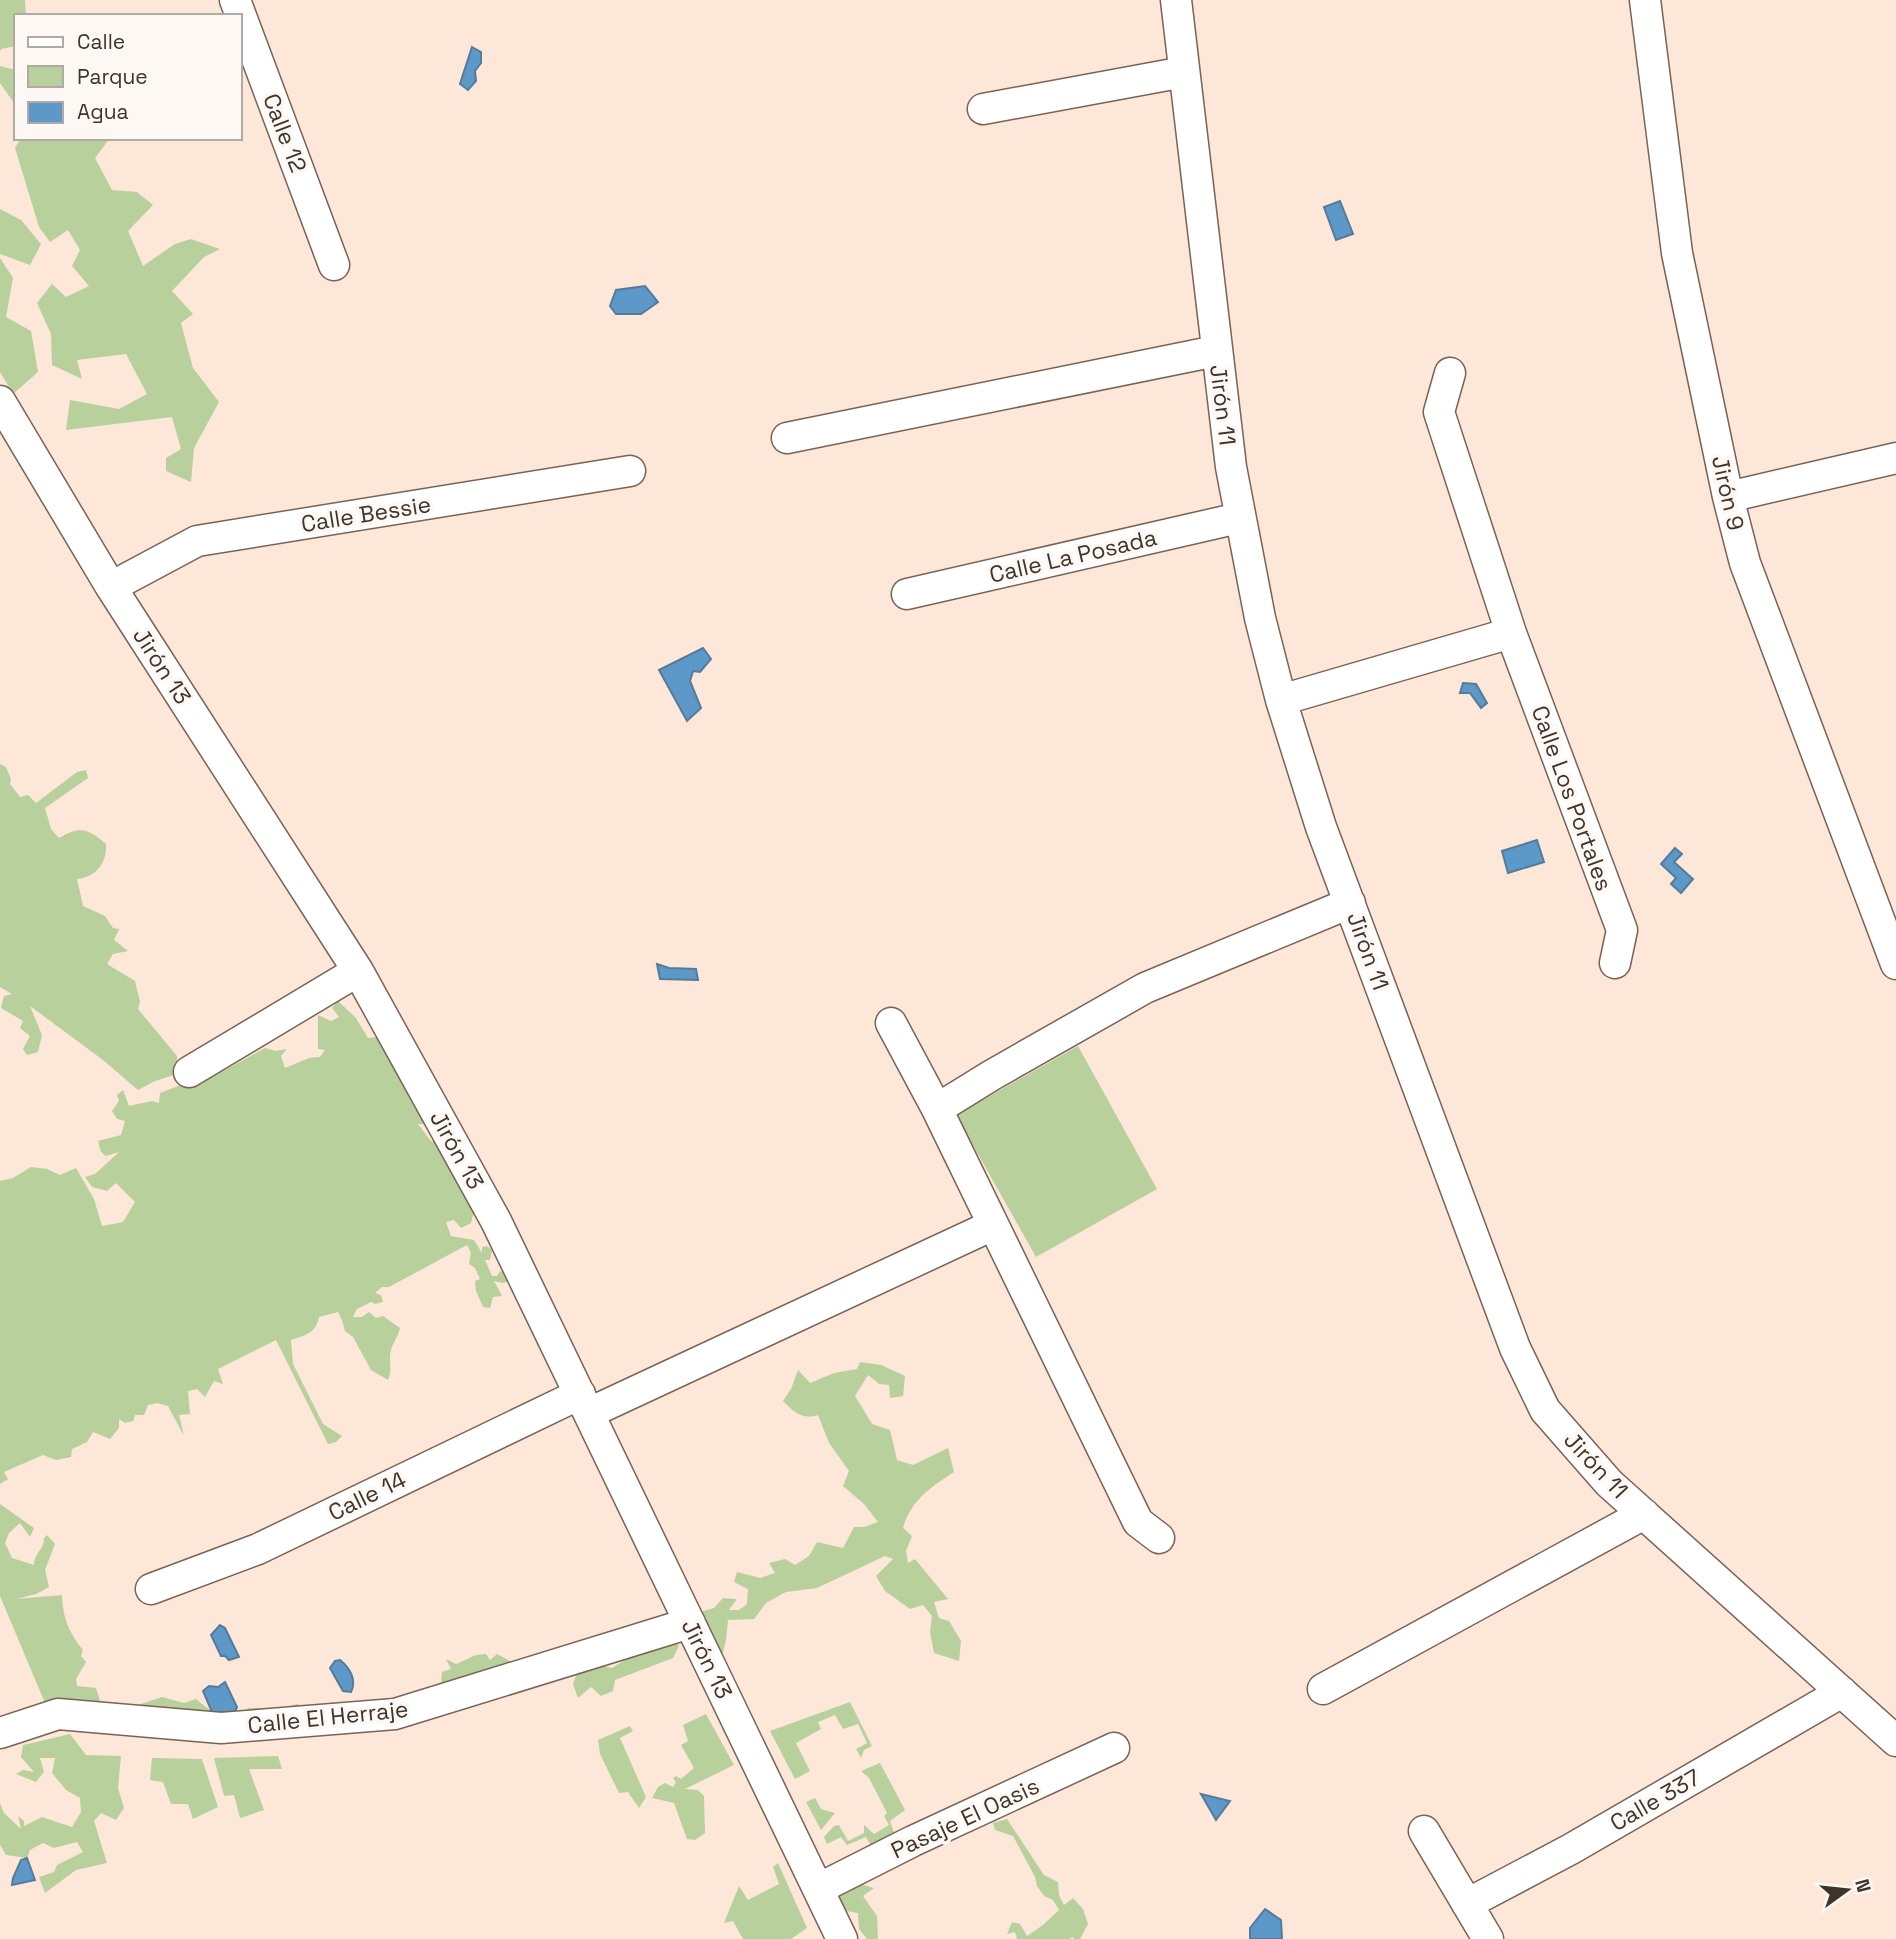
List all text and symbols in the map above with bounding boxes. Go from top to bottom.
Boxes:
legend [14,14,242,140]
text: Calle [77,28,125,55]
text: Parque [77,63,148,90]
street label: Calle 12 [256,89,314,177]
text: Agua [77,98,129,125]
street label: Jirón 11 [1203,363,1243,447]
street label: Jirón 9 [1705,453,1751,533]
street label: Calle Bessie [299,489,433,539]
street label: Calle La Posada [986,522,1160,590]
street label: Jirón 13 [126,622,198,710]
street label: Calle Los Portales [1525,701,1619,895]
street label: Jirón 11 [1340,908,1396,994]
street label: Jirón 13 [423,1105,491,1195]
street label: Jirón 11 [1557,1425,1635,1505]
street label: Calle 14 [323,1464,411,1528]
street label: Jirón 13 [675,1614,739,1704]
street label: Calle El Herraje [246,1694,410,1740]
street label: Calle 337 [1604,1762,1706,1838]
street label: Pasaje El Oasis [886,1771,1044,1865]
north arrow [1812,1855,1882,1925]
text: N [1849,1876,1877,1895]

